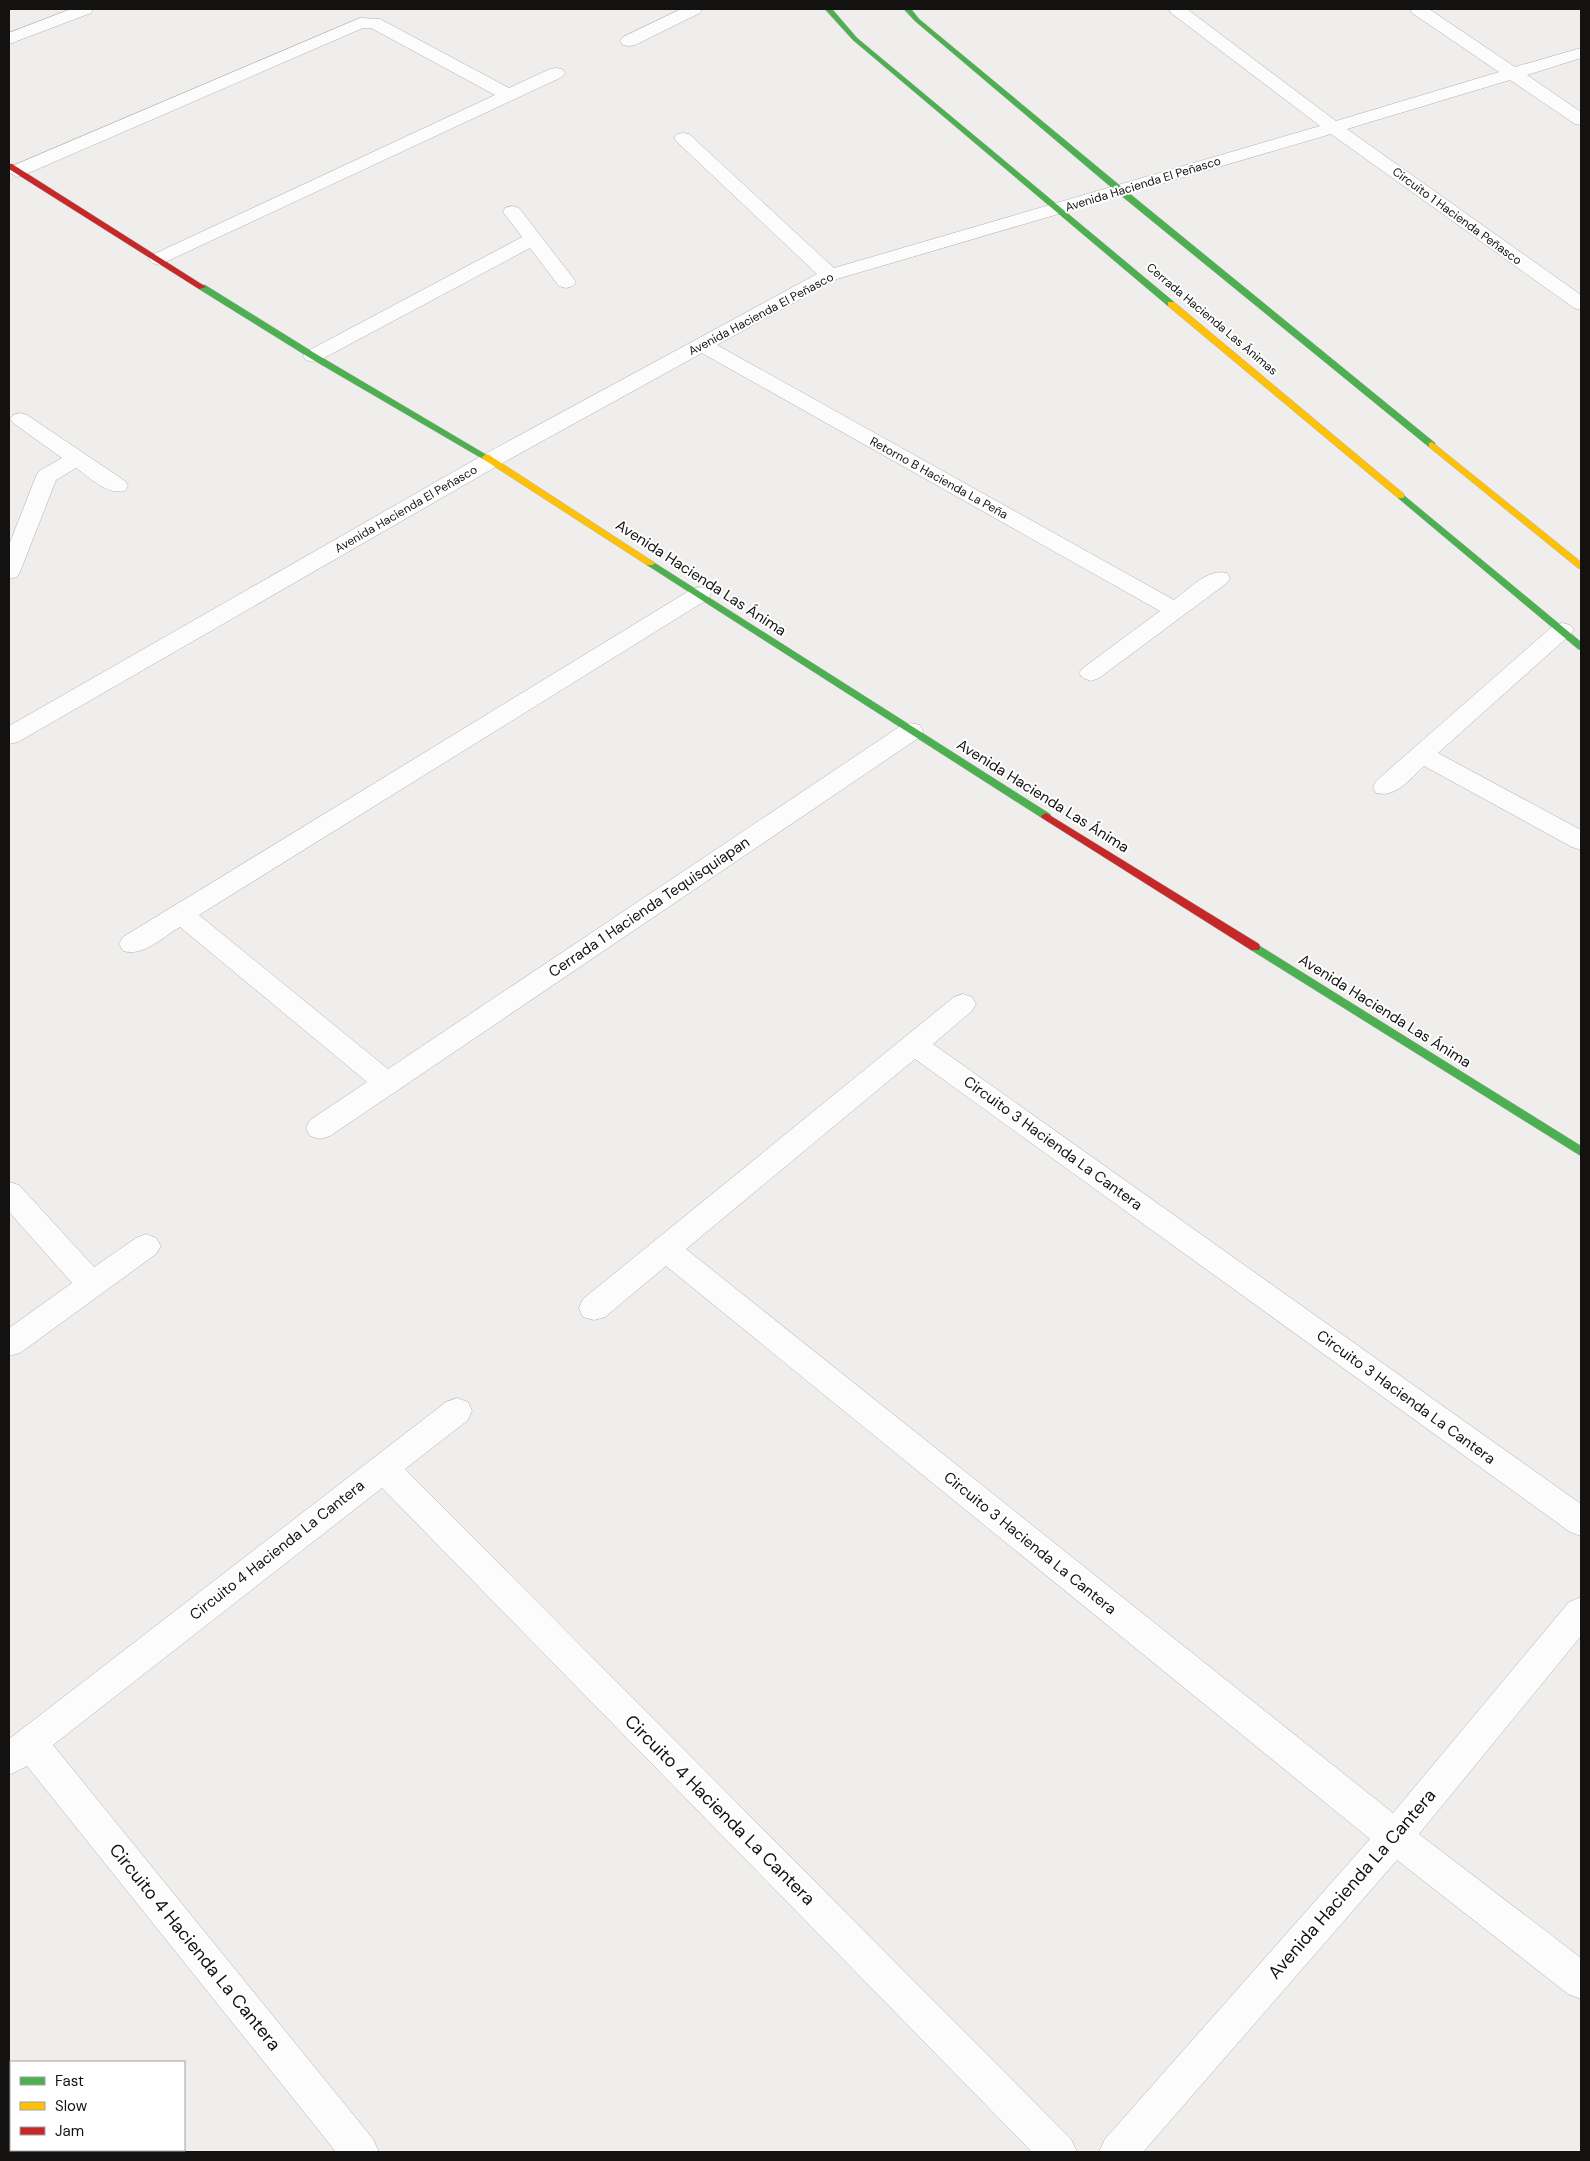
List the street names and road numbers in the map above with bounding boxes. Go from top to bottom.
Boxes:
street label: Avenida Hacienda El Peñasco [1063,153,1223,215]
street label: Circuito 1 Hacienda Peñasco [1389,164,1525,268]
street label: Cerrada Hacienda Las Ánimas [1143,259,1281,379]
street label: Avenida Hacienda El Peñasco [686,269,836,359]
street label: Retorno B Hacienda La Peña [867,433,1011,523]
street label: Avenida Hacienda El Peñasco [332,462,480,556]
street label: Avenida Hacienda Las Ánima [612,515,790,641]
street label: Avenida Hacienda Las Ánima [953,735,1133,857]
street label: Cerrada 1 Hacienda Tequisquiapan [544,832,754,982]
street label: Avenida Hacienda Las Ánima [1295,950,1475,1072]
street label: Circuito 3 Hacienda La Cantera [960,1071,1146,1215]
street label: Circuito 3 Hacienda La Cantera [1313,1325,1499,1469]
street label: Circuito 3 Hacienda La Cantera [940,1467,1120,1619]
street label: Circuito 4 Hacienda La Cantera [185,1475,369,1625]
street label: Circuito 4 Hacienda La Cantera [620,1710,820,1910]
street label: Avenida Hacienda La Cantera [1263,1784,1441,1984]
street label: Circuito 4 Hacienda La Cantera [104,1838,286,2056]

